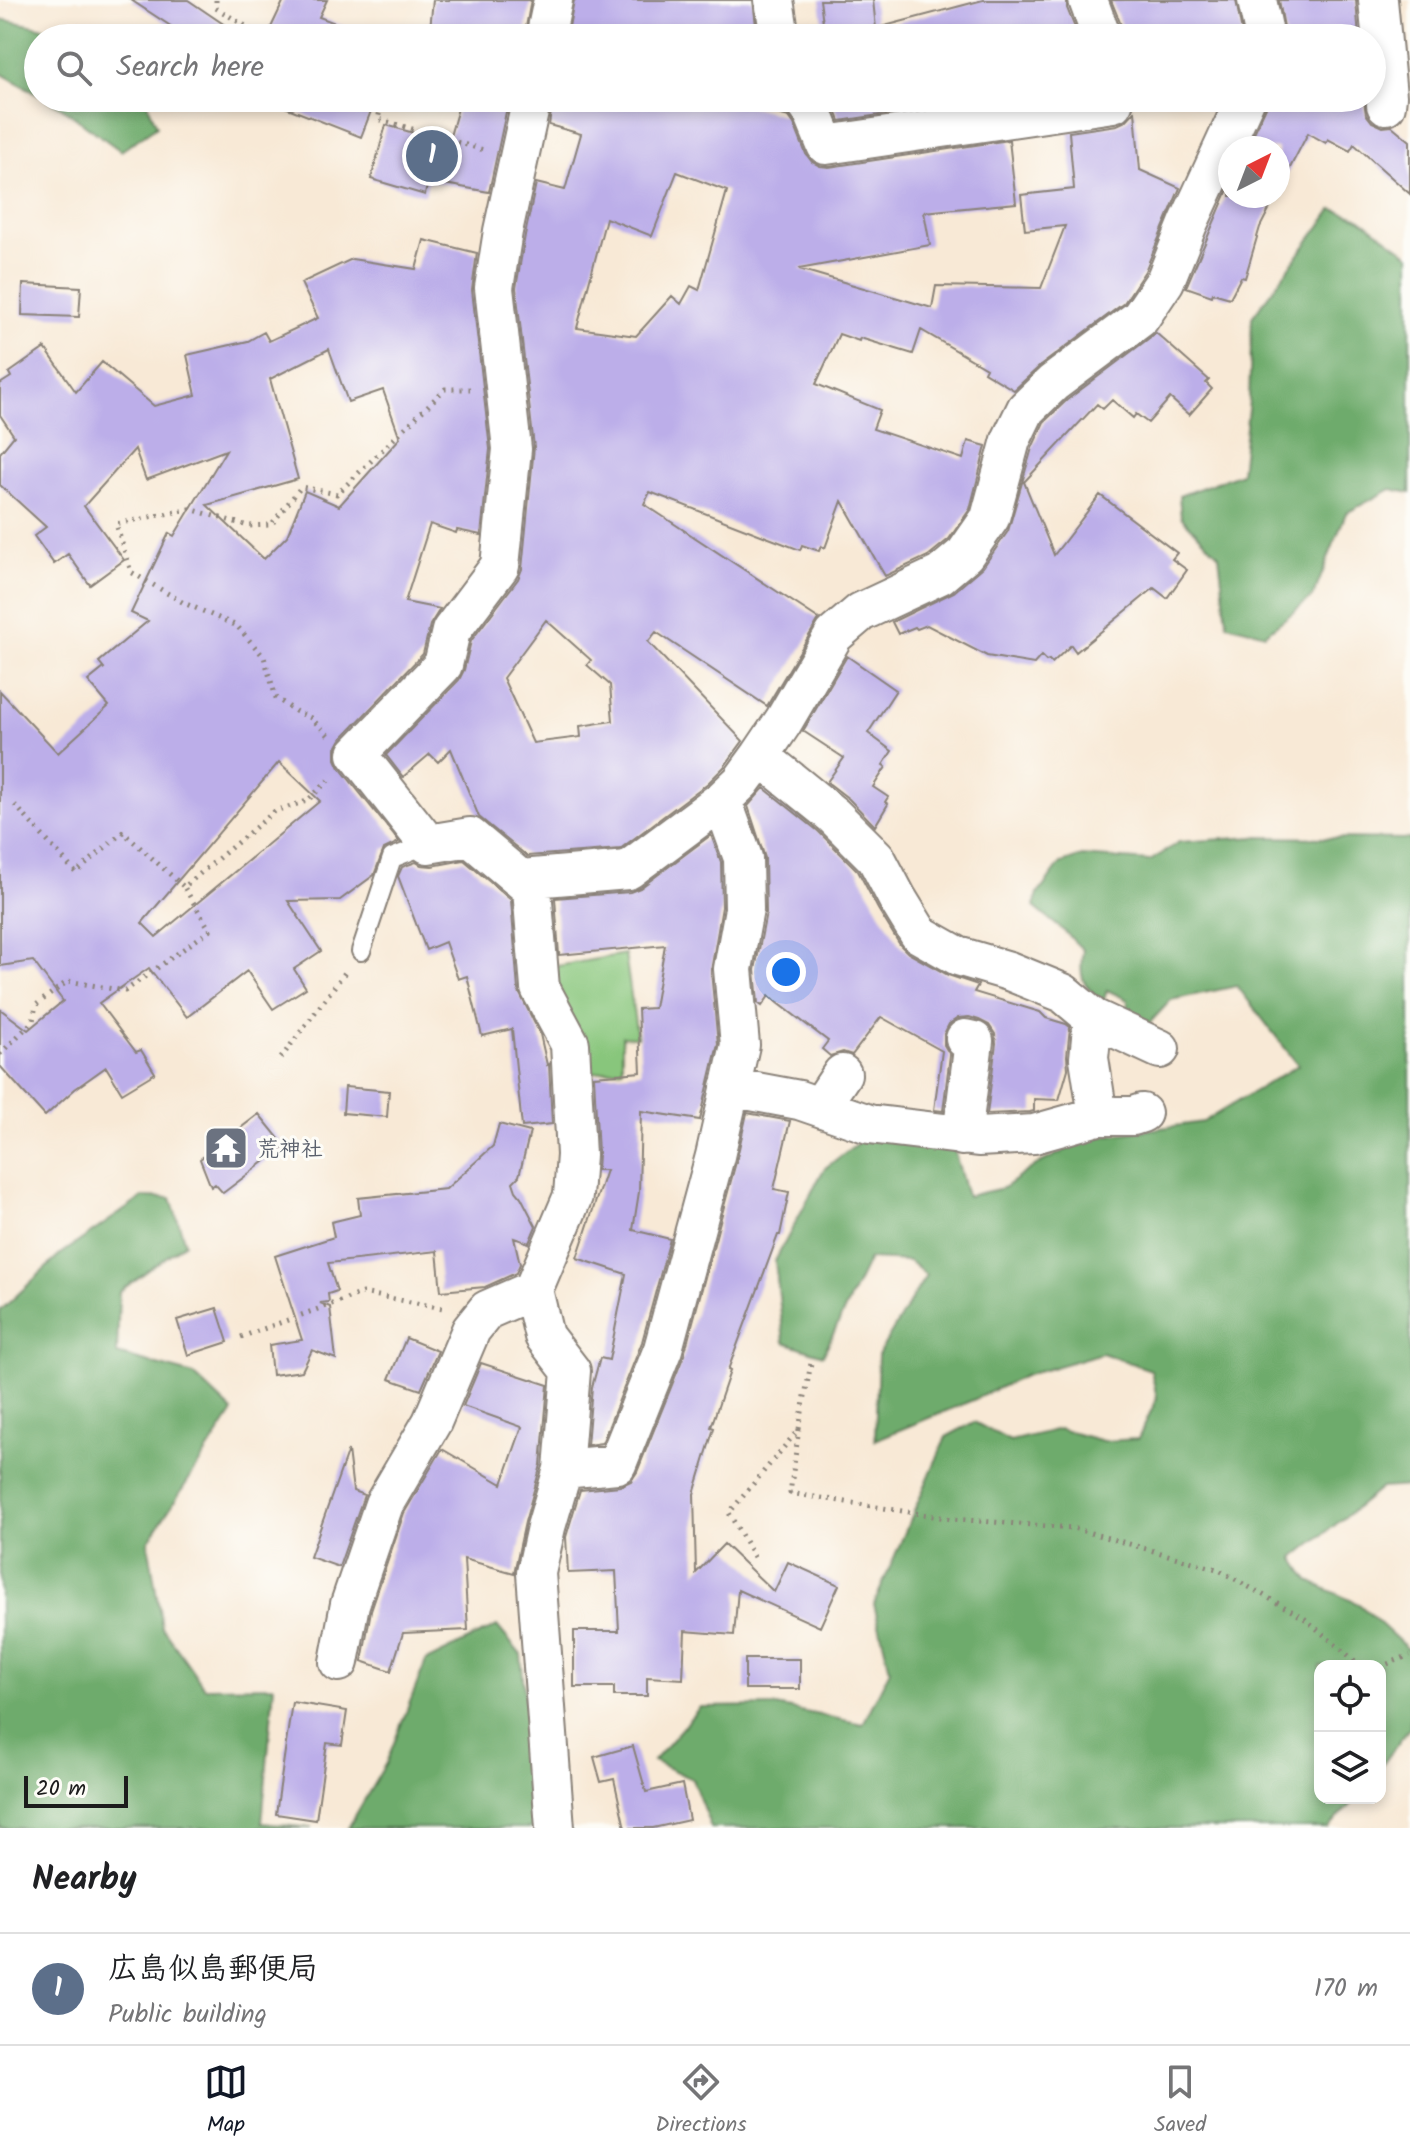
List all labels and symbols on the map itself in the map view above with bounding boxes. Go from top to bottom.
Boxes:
pin: 1 [406,126,458,186]
north arrow [1218,136,1290,208]
your location [766,952,806,992]
temple icon: 荒神社 [202,1124,250,1172]
place label: 荒神社 [257,1133,323,1168]
scale bar [24,1772,128,1808]

